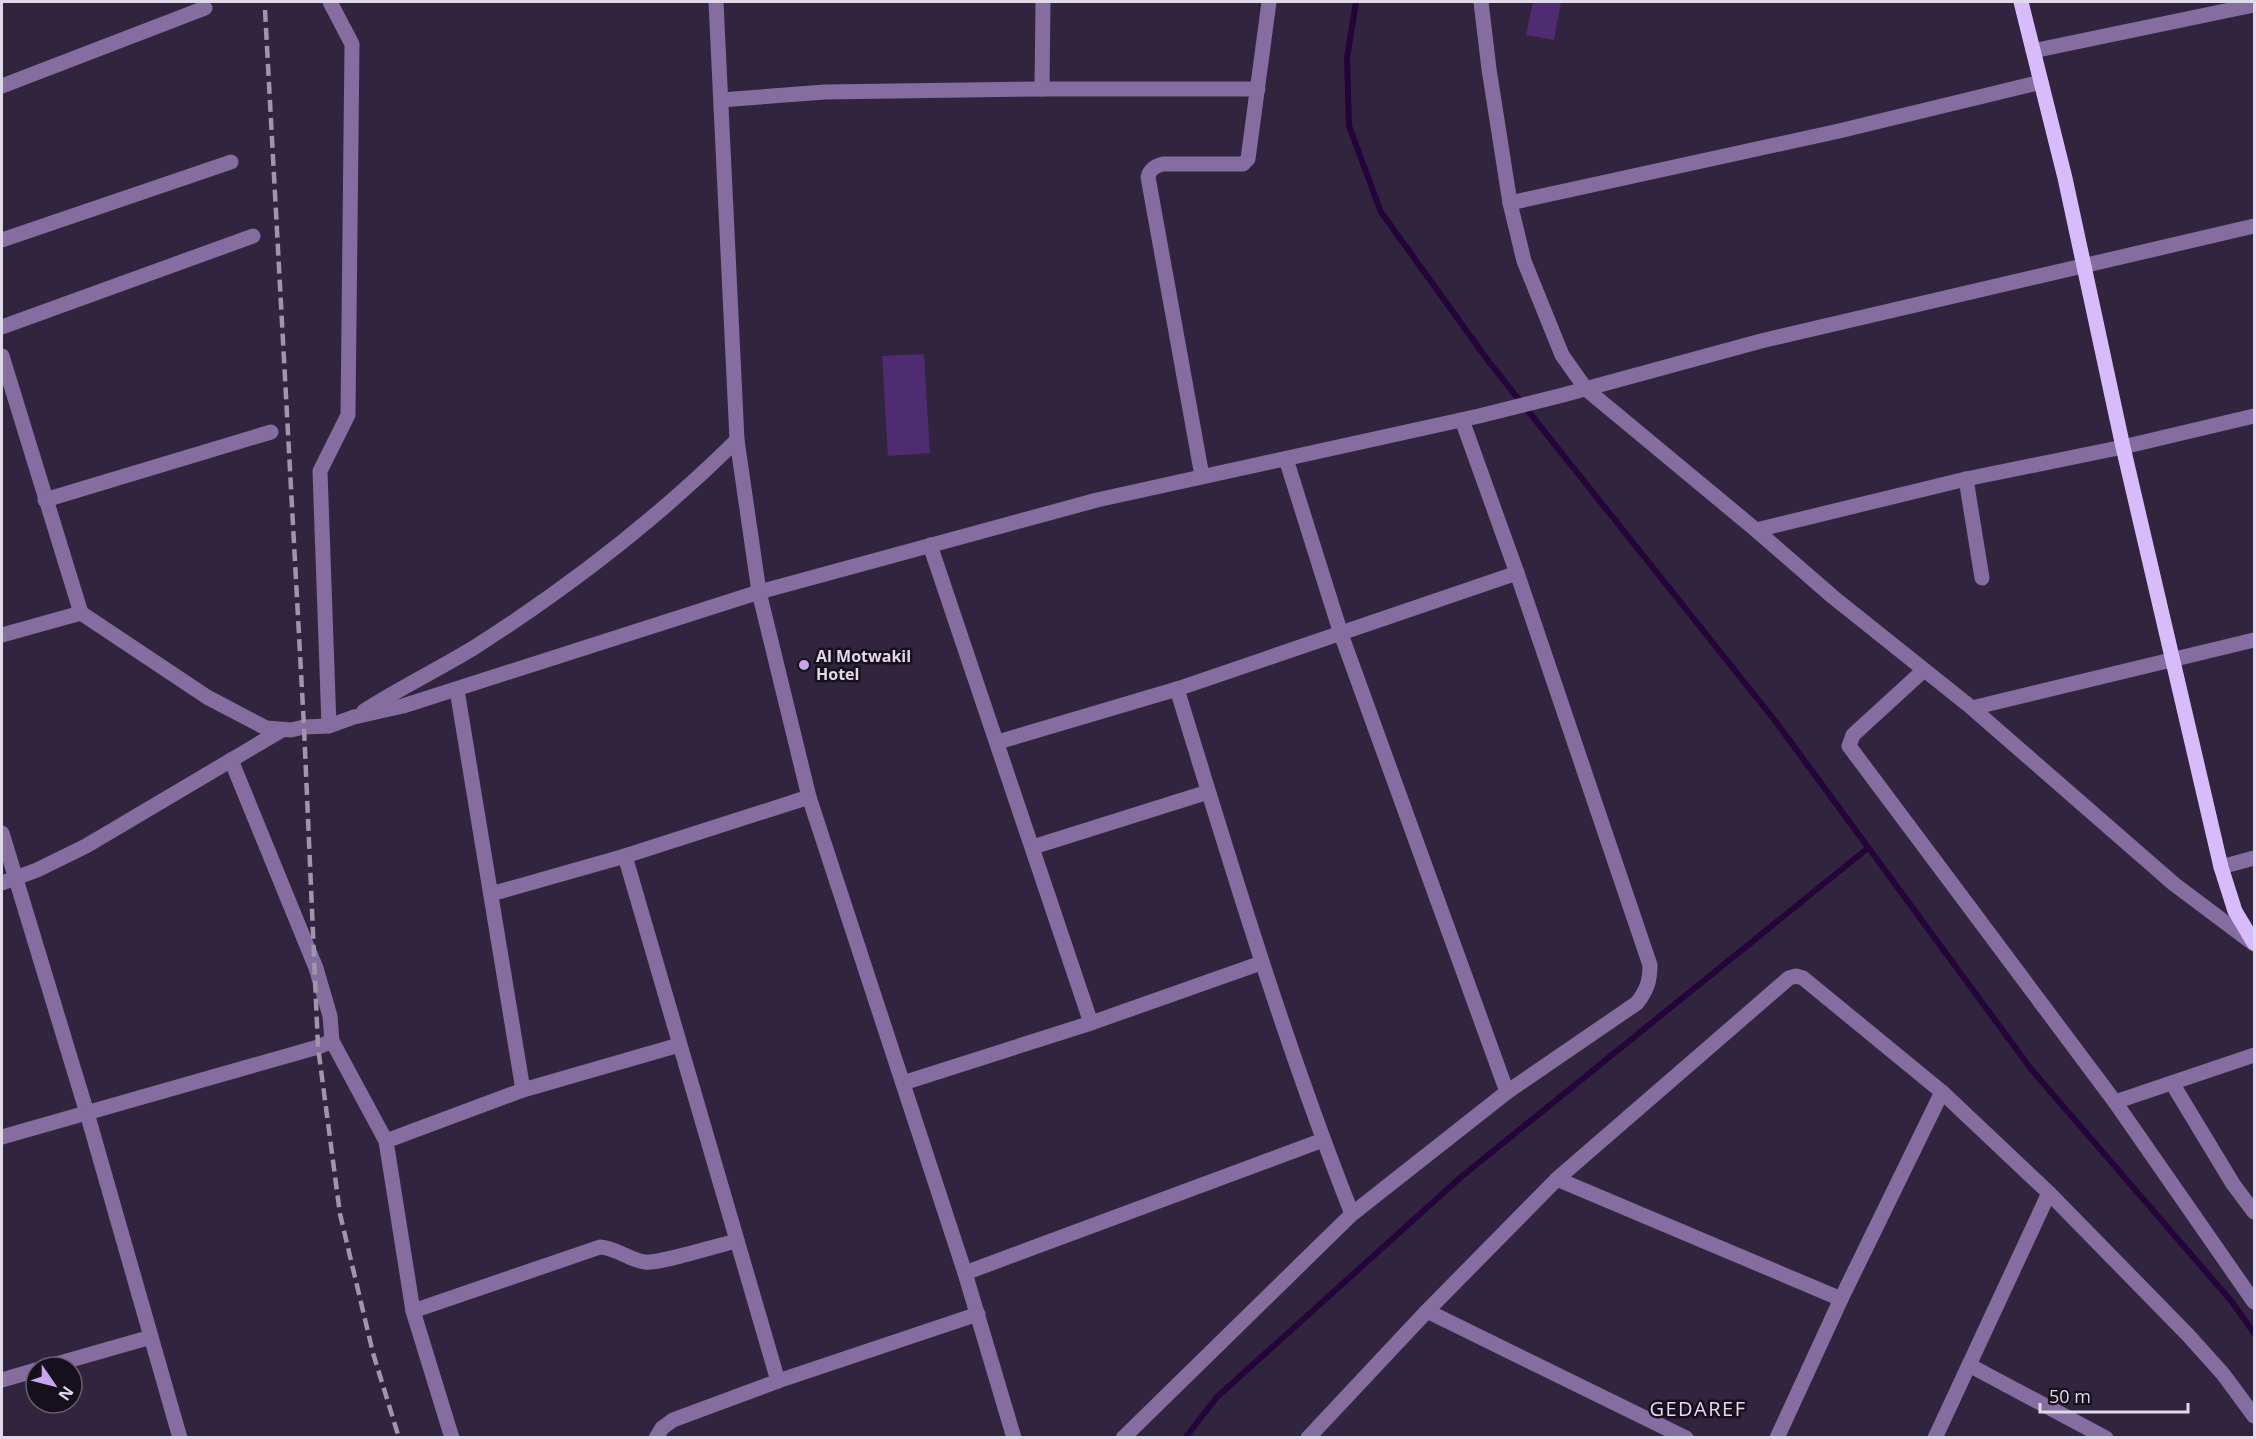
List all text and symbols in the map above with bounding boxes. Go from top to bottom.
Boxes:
place label: Al Motwakil Hotel [816,645,911,685]
marker: Al Motwakil Hotel [797,658,811,672]
north arrow [24,1355,84,1415]
scale bar [2040,1376,2188,1414]
text: N [54,1382,79,1405]
text: 50 m [2049,1384,2091,1408]
district label: GEDAREF [1649,1395,1747,1422]

